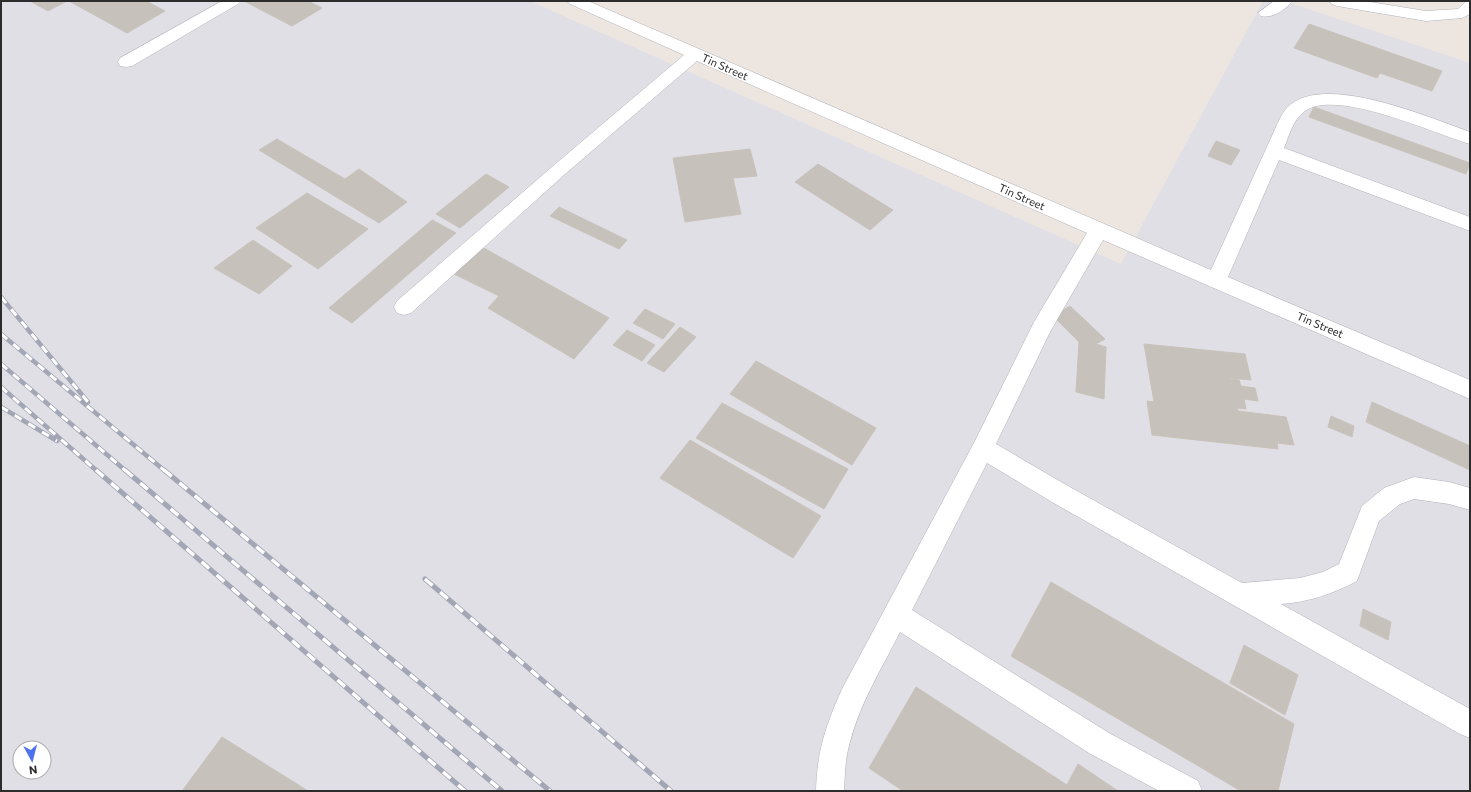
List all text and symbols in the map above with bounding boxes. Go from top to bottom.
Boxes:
street label: Tin Street [700,51,751,83]
street label: Tin Street [997,181,1048,213]
street label: Tin Street [1295,309,1346,340]
north arrow [12,740,52,780]
text: N [28,763,38,777]

